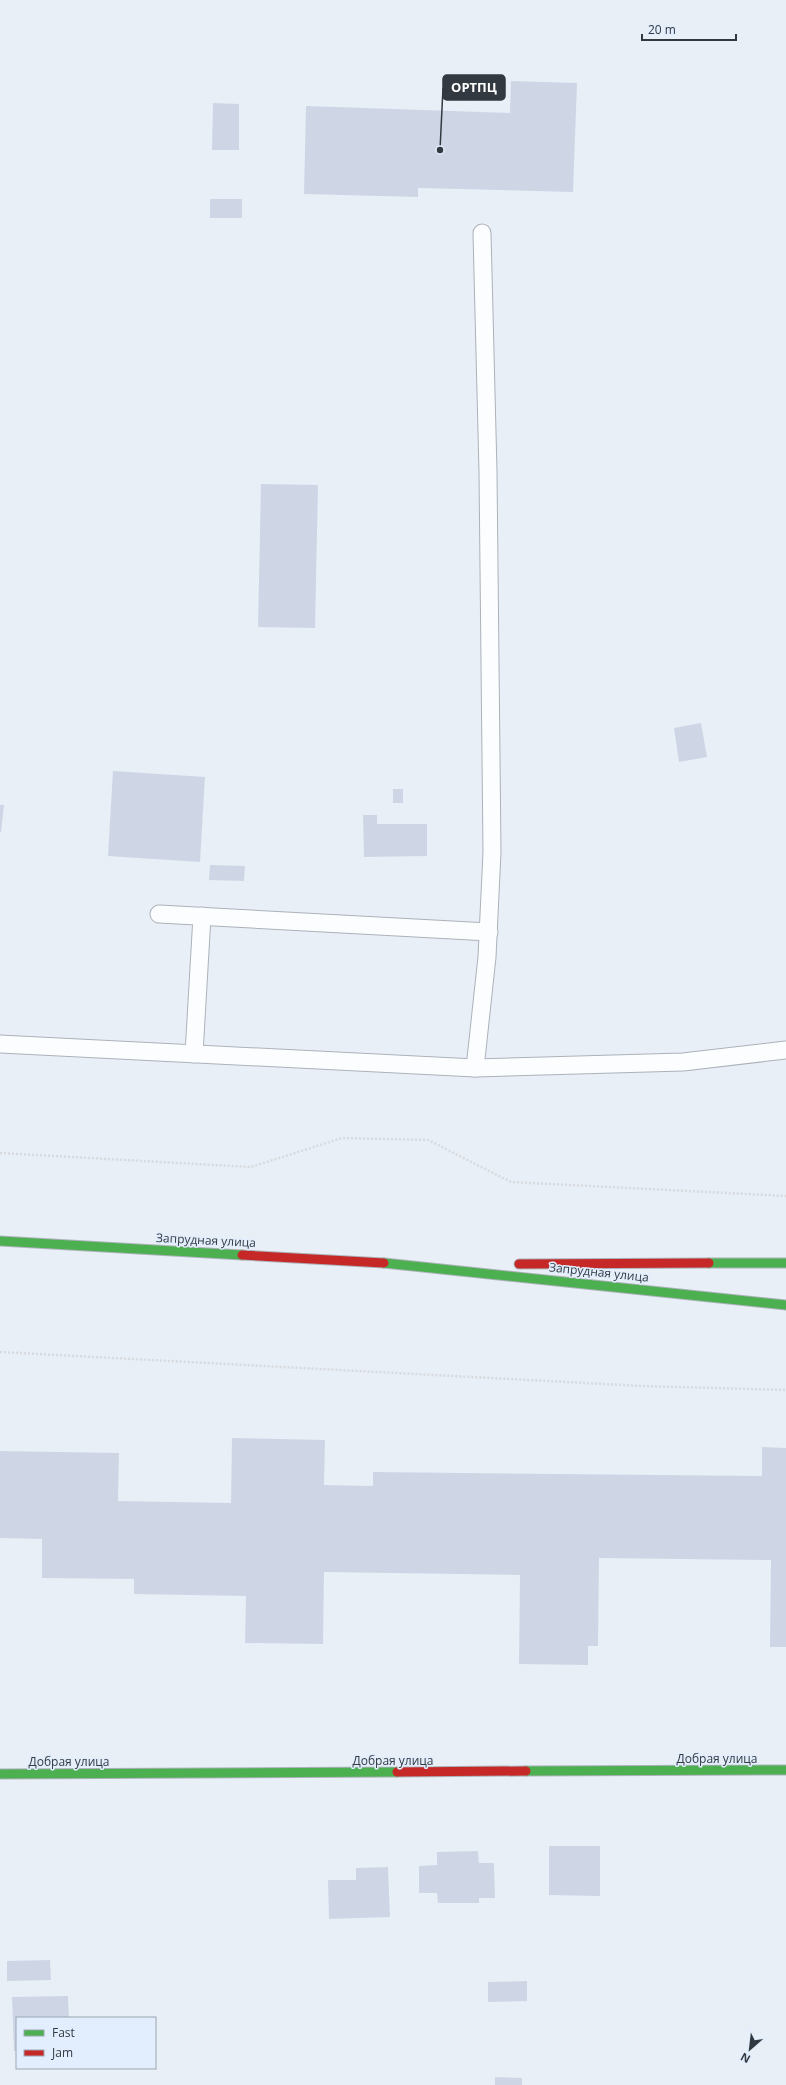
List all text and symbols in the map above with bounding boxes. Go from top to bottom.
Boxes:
scale bar [642,16,736,42]
text: 20 m [648,21,676,38]
callout: ОРТПЦ [443,75,505,100]
text: ОРТПЦ [451,78,497,96]
street label: Запрудная улица [156,1229,256,1251]
street label: Запрудная улица [548,1258,650,1286]
street label: Добрая улица [676,1750,758,1767]
street label: Добрая улица [352,1752,434,1769]
street label: Добрая улица [28,1753,110,1770]
legend [16,2017,156,2069]
text: Fast [52,2024,75,2041]
north arrow [730,2029,770,2069]
text: Jam [51,2044,73,2061]
text: N [738,2050,753,2067]

